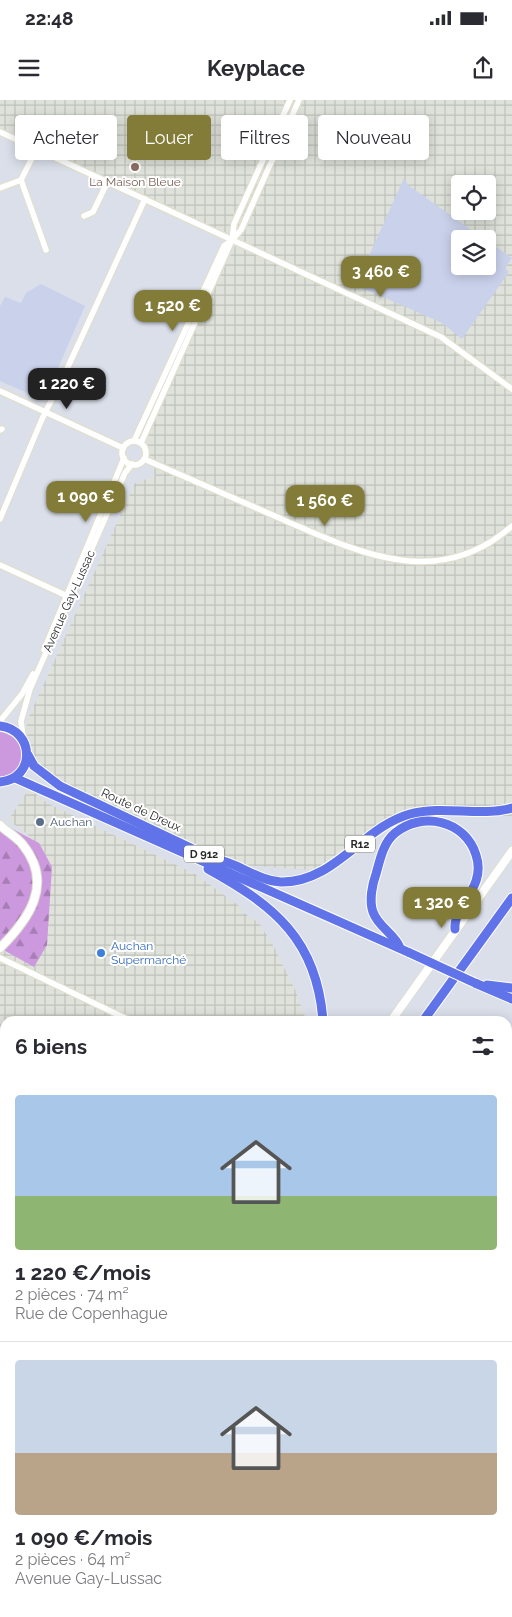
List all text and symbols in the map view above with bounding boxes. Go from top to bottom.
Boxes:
text: 22:48 [25,7,73,29]
icon: menu [15,54,43,82]
icon: share [469,54,497,82]
text: Keyplace [207,55,305,81]
chip: Acheter [15,115,117,160]
chip: Louer [127,115,211,160]
chip: Filtres [221,115,308,160]
chip: Nouveau [318,115,429,160]
marker: La Maison Bleue [129,161,141,173]
place label: La Maison Bleue [89,175,181,189]
map controls [451,175,496,275]
button: locate [451,175,496,220]
button: layers [451,230,496,275]
pin: 3 460 € [335,256,427,298]
text: 3 460 € [352,262,410,281]
pin: 1 520 € [127,290,219,332]
text: 1 520 € [145,296,201,315]
pin: 1 220 € [21,368,113,410]
text: 1 220 € [39,374,95,393]
pin: 1 090 € [40,480,132,523]
pin: 1 560 € [279,484,371,527]
text: 1 090 € [57,487,115,506]
text: 1 560 € [297,491,353,510]
street label: Avenue Gay-Lussac [40,547,98,654]
street label: Route de Dreux [99,785,183,835]
place label: Auchan [50,815,92,829]
marker: Auchan [34,816,46,828]
road number: R12 [345,836,375,852]
road number: D 912 [184,846,224,862]
pin: 1 320 € [396,886,488,929]
text: 1 320 € [414,893,470,912]
place label: Auchan Supermarché [111,939,186,967]
marker: Auchan Supermarché [95,947,107,959]
icon: filters [469,1032,497,1060]
text: 6 biens [15,1034,87,1059]
icon: home [211,1127,301,1217]
text: 1 220 €/mois [15,1260,151,1285]
text: 2 pièces · 74 m² [15,1285,129,1304]
text: Rue de Copenhague [15,1304,168,1323]
icon: home [211,1393,301,1483]
text: 1 090 €/mois [15,1525,152,1550]
text: 2 pièces · 64 m² [15,1550,131,1569]
text: Avenue Gay-Lussac [15,1569,162,1588]

